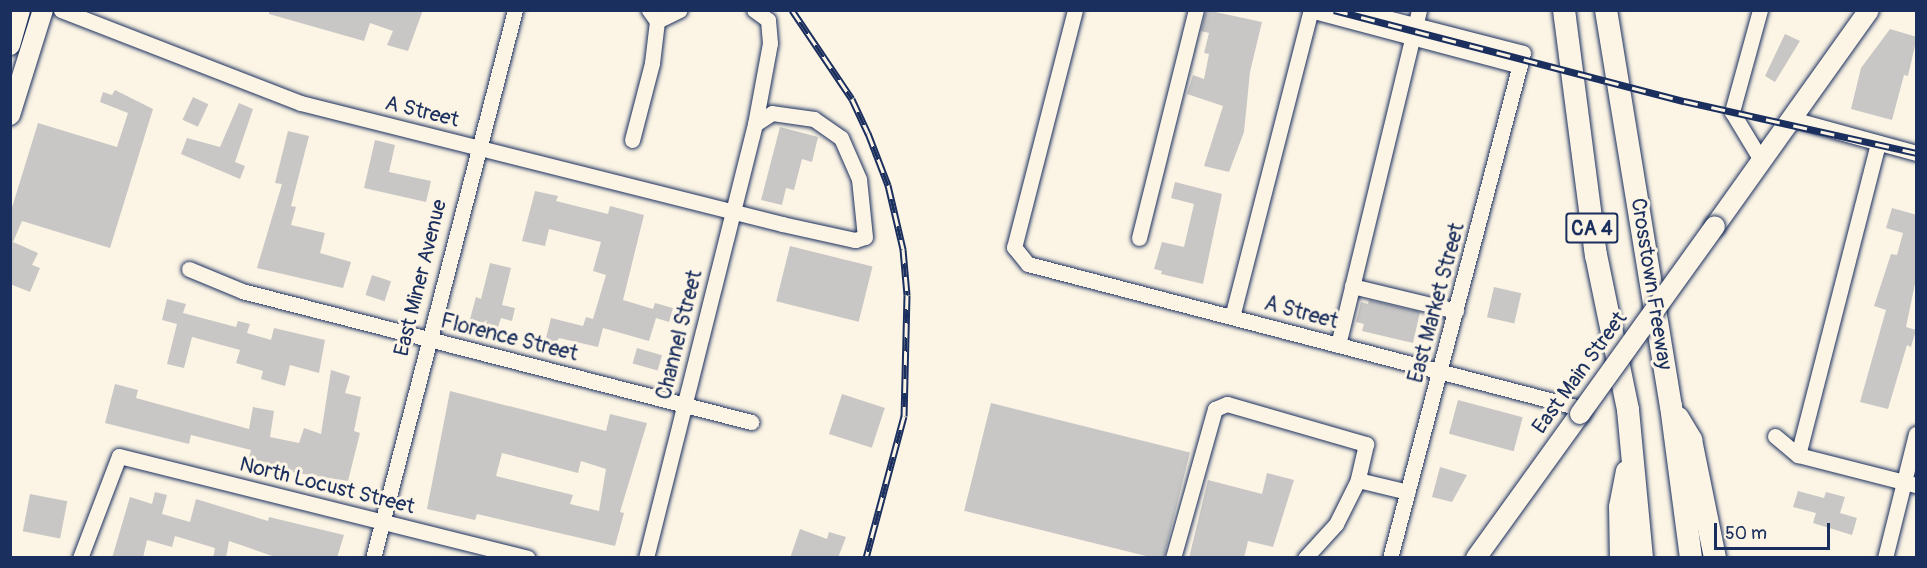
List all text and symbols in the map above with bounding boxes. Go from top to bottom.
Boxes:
street label: A Street [382,91,462,133]
street label: Crosstown Freeway [1625,196,1677,372]
street label: East Miner Avenue [389,197,453,359]
road number: CA 4 [1565,211,1619,245]
street label: East Market Street [1404,220,1470,386]
street label: Channel Street [652,268,708,402]
street label: A Street [1261,291,1341,335]
street label: East Main Street [1527,307,1633,439]
street label: Florence Street [438,309,580,367]
street label: North Locust Street [237,452,417,520]
scale bar [1717,511,1832,549]
text: 50 m [1725,522,1767,545]

